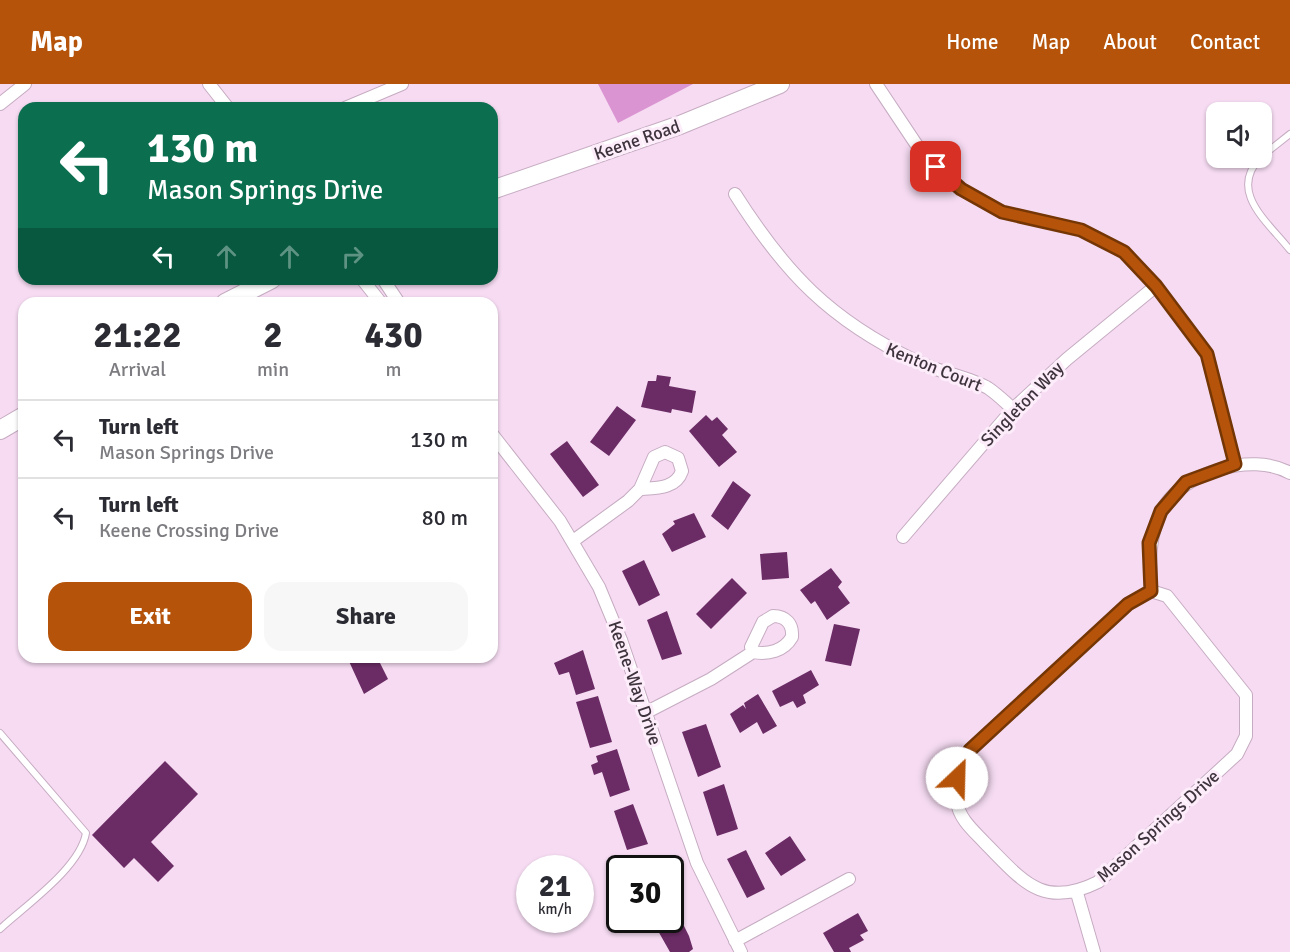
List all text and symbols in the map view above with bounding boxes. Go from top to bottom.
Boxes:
text: Map [30,25,83,59]
text: Home [946,29,999,55]
text: Map [1032,29,1070,55]
text: About [1103,29,1157,55]
text: Contact [1190,29,1260,55]
map controls [1206,102,1272,168]
button: sound [1206,102,1272,168]
street label: Keene Road [591,115,683,165]
text: 130 m [147,123,258,174]
icon: left [48,126,126,204]
pin [910,141,961,192]
icon: arrive [919,150,952,183]
text: Mason Springs Drive [147,174,383,207]
icon: left [147,240,180,273]
icon: ahead [210,240,243,273]
icon: ahead [273,240,306,273]
icon: right [336,240,369,273]
text: 21:22 [93,313,182,358]
text: 2 [263,313,283,358]
text: 430 [364,313,423,358]
street label: Kenton Court [883,338,985,396]
text: Arrival [109,357,166,382]
text: min [257,357,289,382]
text: m [386,357,402,382]
street label: Singleton Way [976,357,1068,451]
text: Turn left [99,413,179,440]
icon: left [48,423,81,456]
text: 130 m [410,426,468,453]
text: Mason Springs Drive [99,440,274,465]
text: Turn left [99,491,179,518]
icon: left [48,501,81,534]
text: 80 m [422,504,468,531]
text: Keene Crossing Drive [99,518,279,543]
button: Exit [48,582,252,651]
button: Share [264,582,468,651]
street label: Keene-Way Drive [603,618,667,748]
position arrow [925,746,989,810]
street label: Mason Springs Drive [1092,765,1224,887]
speed limit sign: 30 [606,855,684,933]
text: 21 [539,868,571,905]
text: km/h [538,900,572,918]

